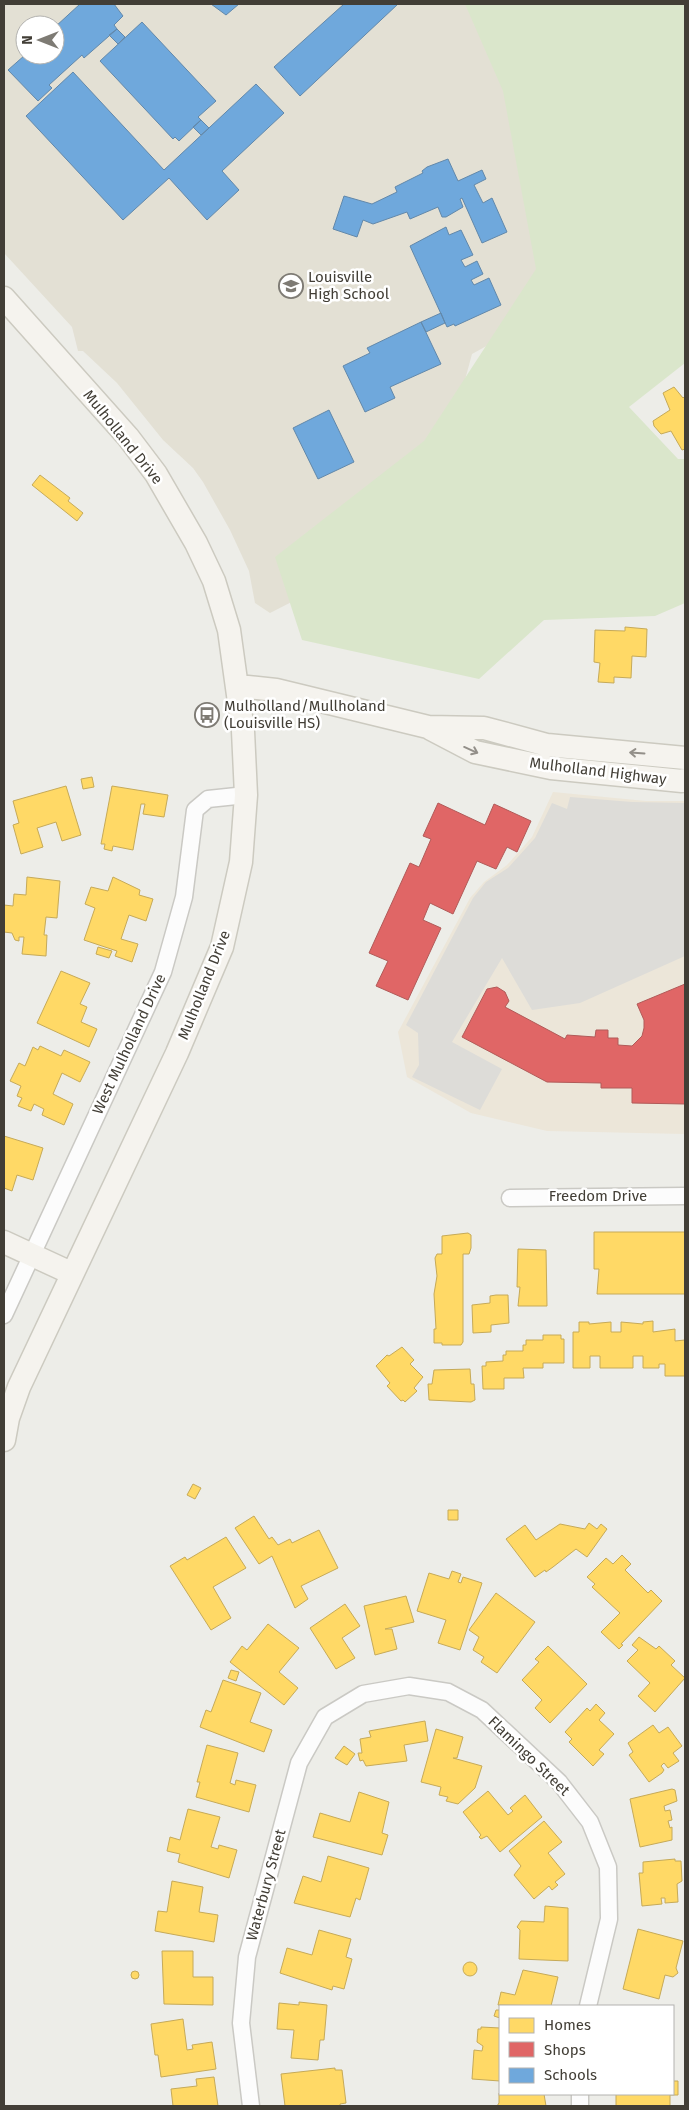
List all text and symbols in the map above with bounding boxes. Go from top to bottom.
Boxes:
north arrow [15,15,65,65]
text: N [19,35,36,45]
place label: Louisville High School [308,268,390,303]
school or university icon: Louisville High School [278,273,304,299]
street label: Mulholland Drive [79,386,167,488]
place label: Mulholland/Mullholand (Louisville HS) [224,697,386,732]
bus stop icon: Mulholland/Mullholand (Louisville HS) [194,702,220,728]
one-way arrow [463,745,478,755]
one-way arrow [629,749,645,758]
street label: Mulholland Highway [528,754,668,788]
street label: Mulholland Drive [174,928,234,1042]
street label: West Mulholland Drive [89,971,169,1117]
street label: Freedom Drive [549,1187,647,1205]
street label: Flamingo Street [484,1713,574,1800]
street label: Waterbury Street [242,1827,290,1943]
legend [499,2005,674,2095]
text: Homes [544,2016,591,2034]
text: Shops [544,2041,586,2059]
text: Schools [544,2066,597,2084]

